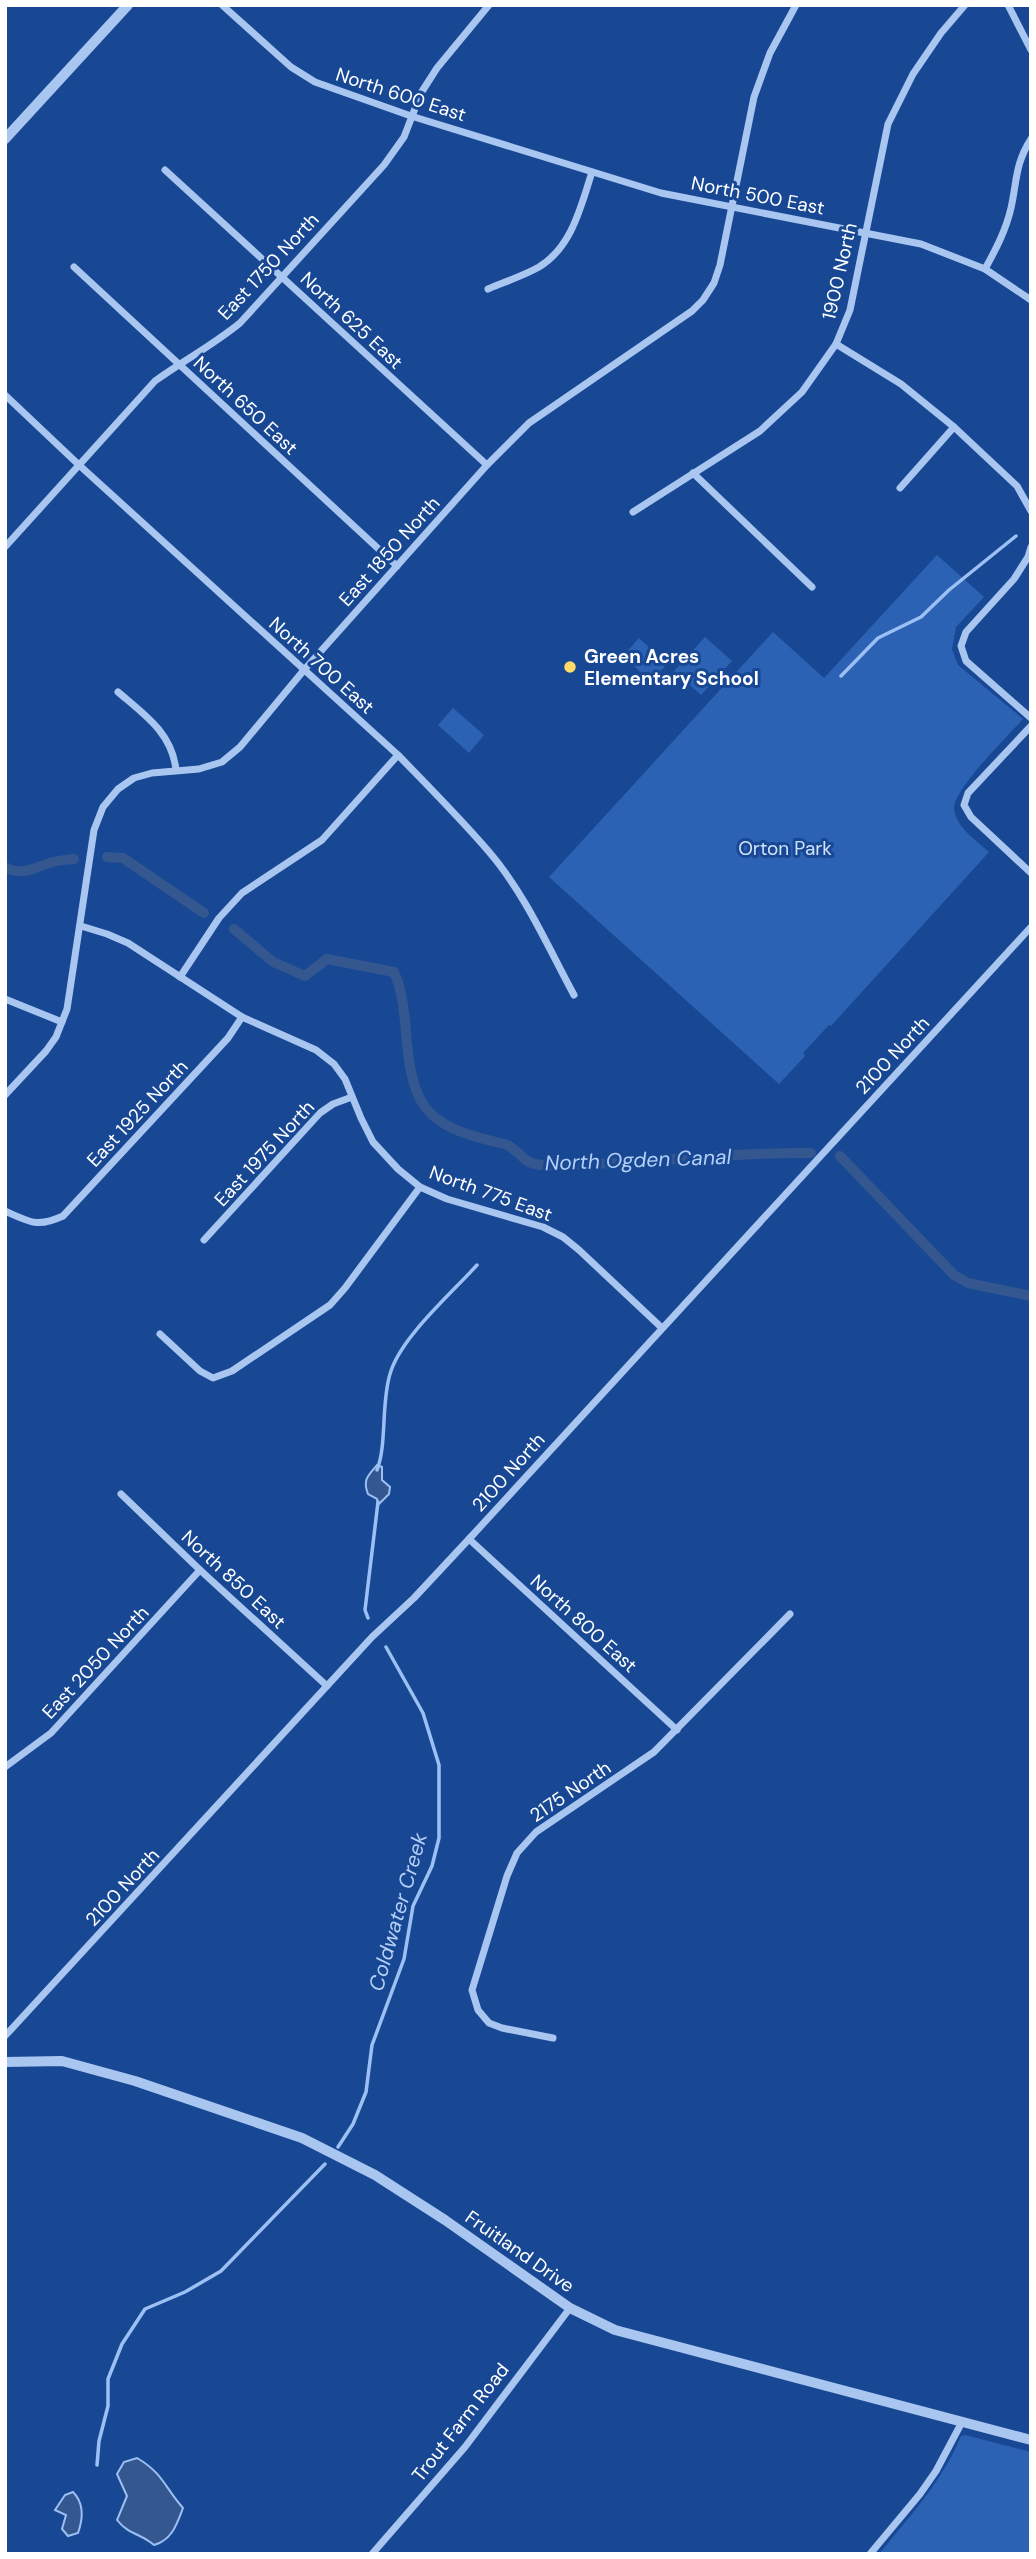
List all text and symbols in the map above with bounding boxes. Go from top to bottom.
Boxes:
street label: North 600 East [333,62,469,127]
street label: North 500 East [689,170,827,221]
street label: East 1750 North [212,207,324,325]
street label: 1900 North [816,220,863,322]
street label: North 625 East [295,266,408,374]
street label: North 650 East [188,351,303,460]
street label: East 1850 North [333,491,445,612]
street label: North 700 East [264,611,380,719]
place label: Green Acres Elementary School [584,644,759,691]
marker: Green Acres Elementary School [562,659,578,675]
park label: Orton Park [738,836,832,861]
street label: 2100 North [850,1011,935,1100]
street label: East 1925 North [81,1054,193,1172]
street label: East 1975 North [209,1095,320,1212]
water label: North Ogden Canal [544,1143,732,1177]
street label: North 775 East [426,1160,556,1227]
street label: 2100 North [466,1428,550,1517]
street label: North 850 East [176,1525,291,1634]
street label: North 800 East [525,1569,642,1678]
street label: East 2050 North [36,1600,154,1724]
street label: 2175 North [525,1755,616,1828]
water label: Coldwater Creek [362,1829,434,1995]
street label: 2100 North [80,1843,165,1932]
street label: Fruitland Drive [460,2205,579,2298]
street label: Trout Farm Road [406,2358,515,2487]

